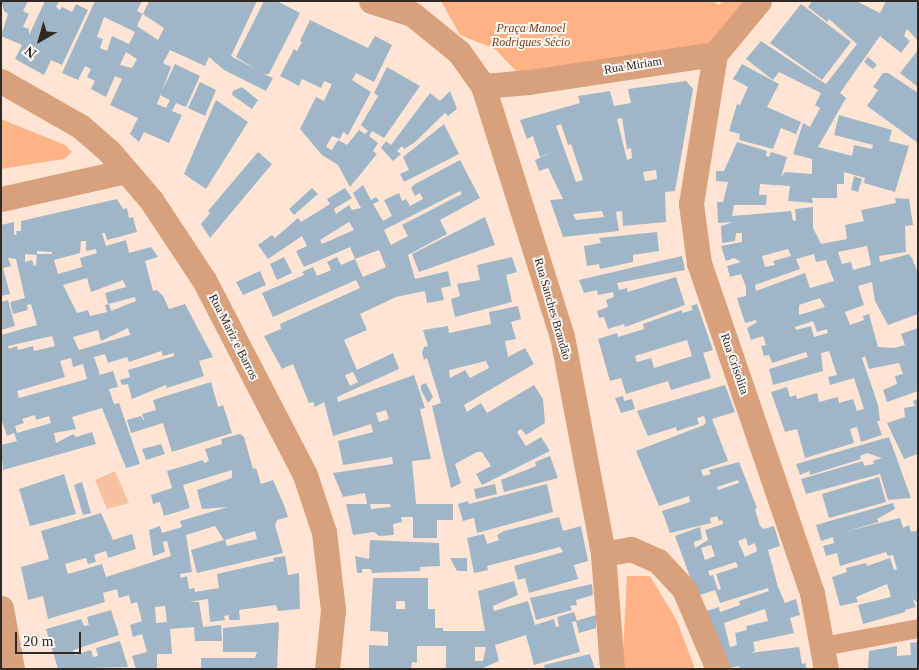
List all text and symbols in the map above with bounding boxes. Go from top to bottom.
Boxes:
north arrow [15,15,65,65]
park label: Praça Manoel Rodrigues Sécio [492,22,570,50]
text: N [22,43,39,61]
street label: Rua Miriam [603,54,663,78]
street label: Rua Sanches Brandão [531,256,573,362]
street label: Rua Mariz e Barros [205,292,261,382]
street label: Rua Crisolita [717,332,751,396]
scale bar [18,622,84,654]
text: 20 m [23,633,53,649]

